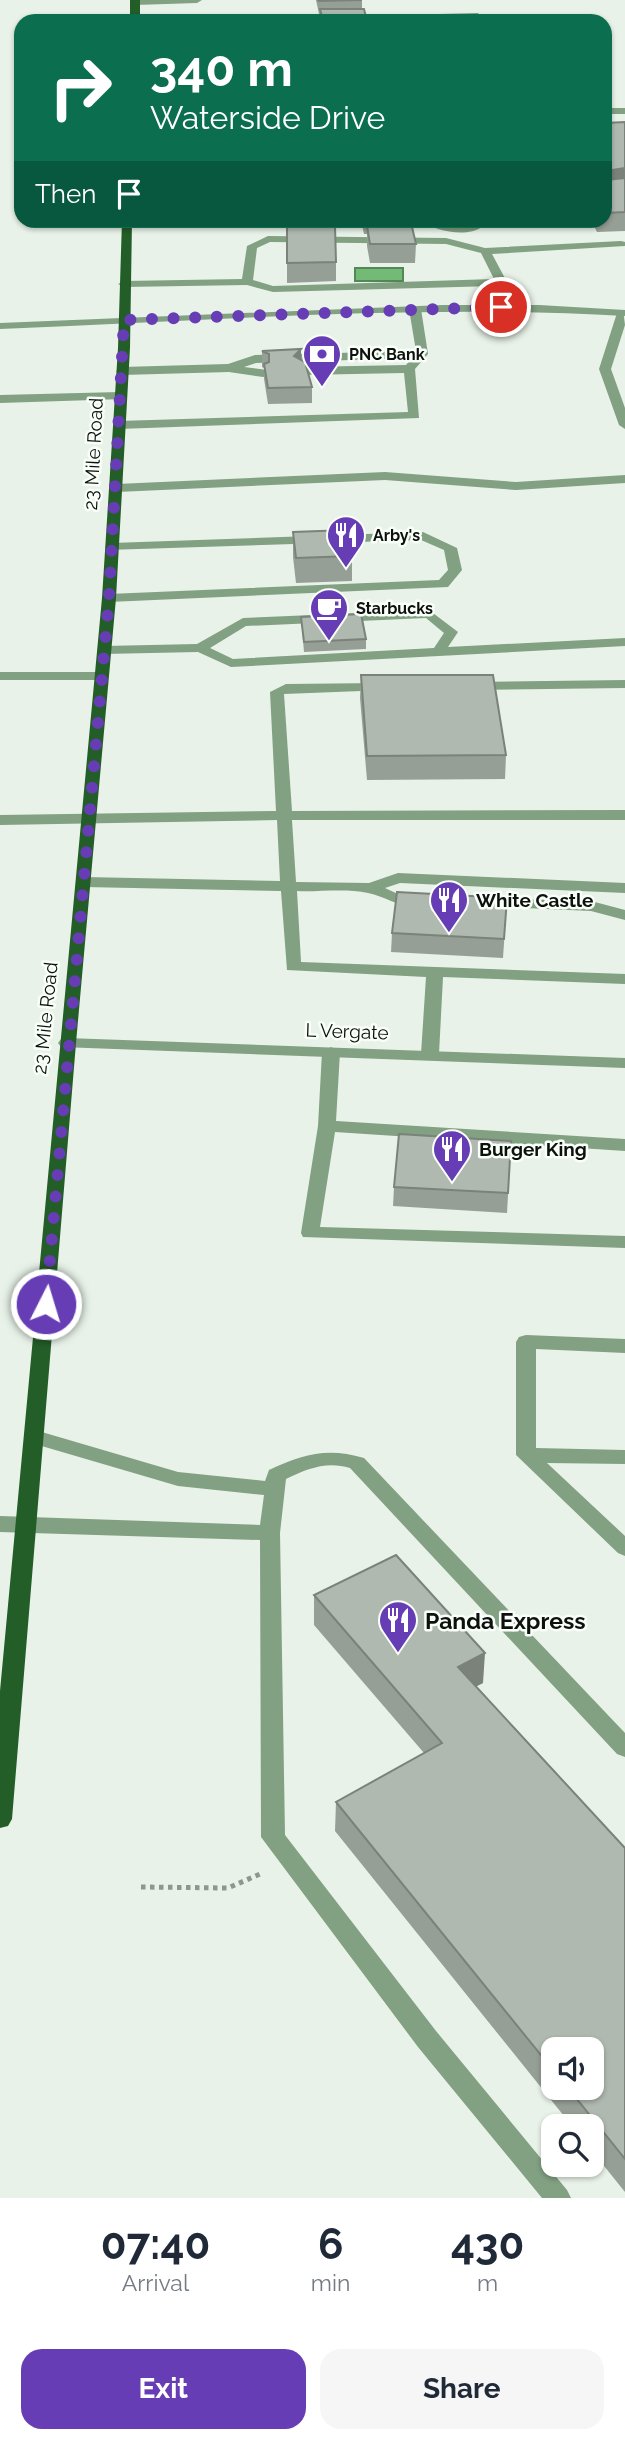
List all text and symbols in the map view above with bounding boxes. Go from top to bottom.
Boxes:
text: 340 m [150,40,293,97]
icon: right [35,42,126,133]
text: Waterside Drive [150,99,385,136]
icon: arrive [110,175,148,213]
text: Then [35,179,96,209]
pin [471,277,531,337]
icon: arrive [482,288,520,326]
bank icon: PNC Bank [301,333,343,388]
place label: PNC Bank [349,345,425,364]
street label: 23 Mile Road [79,397,107,511]
restaurant icon: Arby's [325,514,367,569]
place label: Arby's [373,526,420,545]
cafe icon: Starbucks [308,587,350,642]
place label: Starbucks [356,599,433,618]
restaurant icon: White Castle [428,879,470,934]
place label: White Castle [476,889,593,911]
street label: 23 Mile Road [28,961,62,1075]
street label: L Vergate [305,1019,389,1043]
restaurant icon: Burger King [431,1128,473,1183]
place label: Burger King [479,1138,587,1160]
position arrow [9,1267,83,1341]
restaurant icon: Panda Express [377,1599,419,1654]
place label: Panda Express [425,1607,586,1634]
map controls [541,2037,604,2177]
button: sound [541,2037,604,2100]
button: search [541,2114,604,2177]
text: 07:40 [101,2220,210,2269]
text: 6 [318,2220,343,2269]
text: 430 [451,2220,524,2269]
text: Arrival [122,2269,189,2296]
text: min [311,2269,350,2296]
text: m [477,2269,498,2296]
button: Exit [21,2349,306,2429]
button: Share [320,2349,604,2429]

